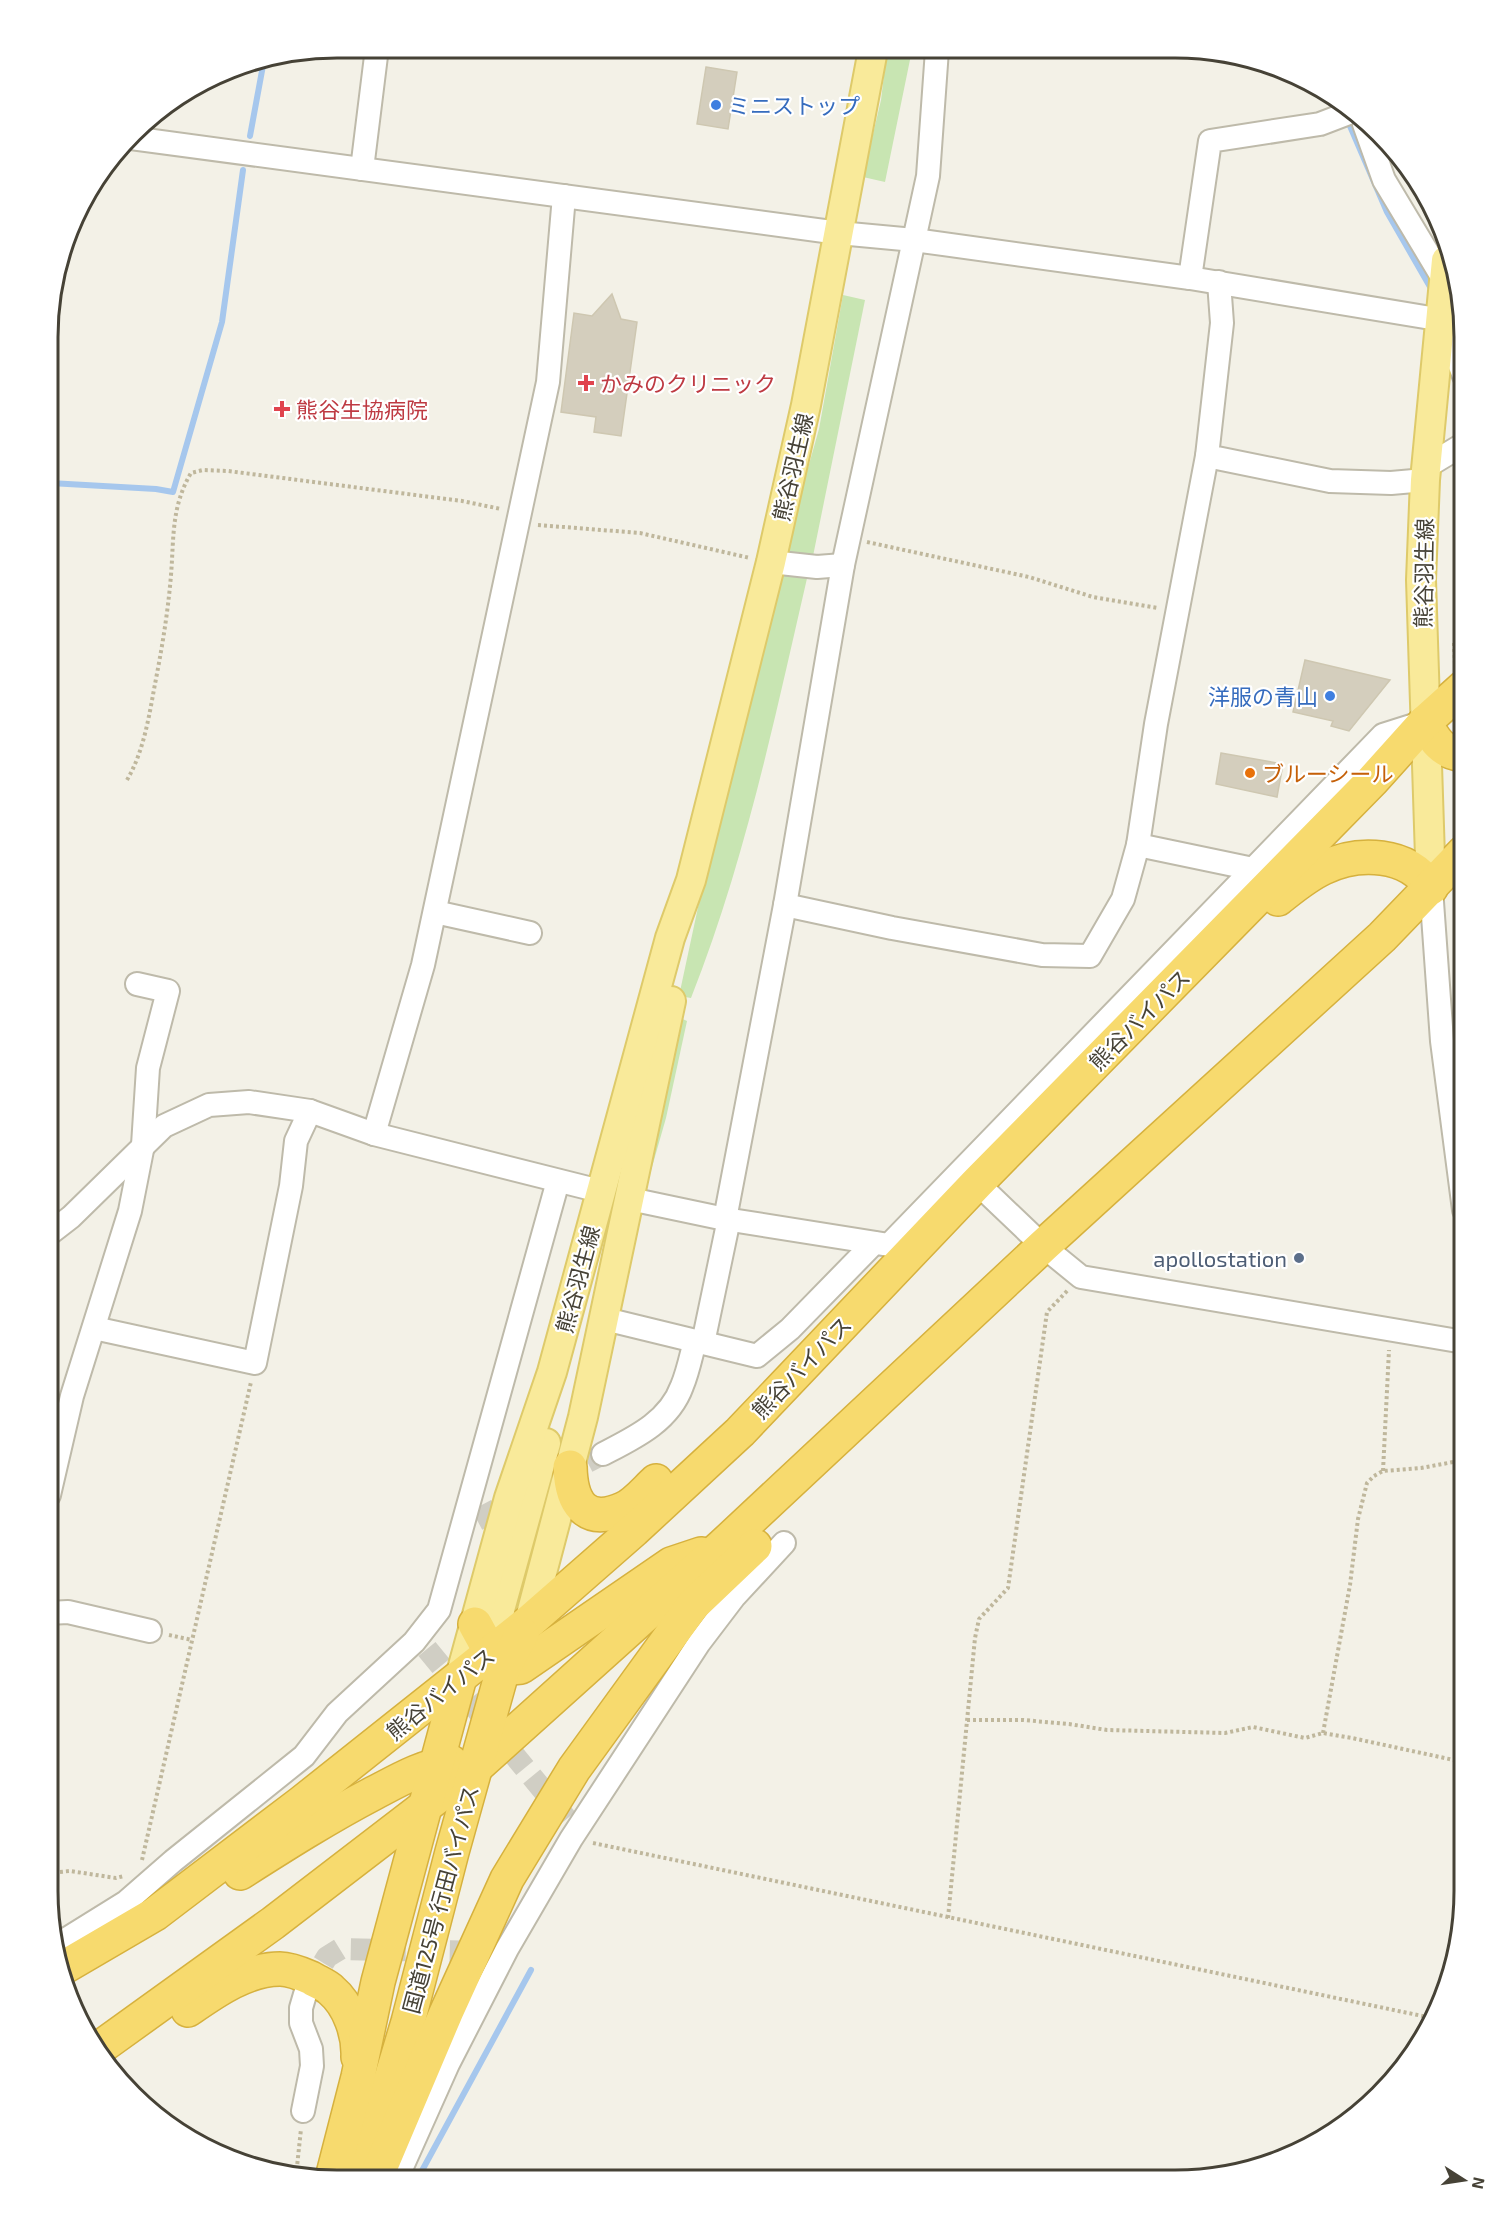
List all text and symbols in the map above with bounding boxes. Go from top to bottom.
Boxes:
place label: ミニストップ [728,92,860,118]
marker: ミニストップ [709,98,723,112]
place label: かみのクリニック [600,370,776,396]
marker: かみのクリニック [577,374,595,392]
place label: 熊谷生協病院 [296,396,428,422]
marker: 熊谷生協病院 [273,400,291,418]
street label: 熊谷羽生線 [767,410,817,524]
street label: 熊谷羽生線 [1409,518,1437,628]
place label: 洋服の青山 [1208,683,1318,709]
marker: 洋服の青山 [1323,689,1337,703]
place label: ブルーシール [1262,760,1394,786]
marker: ブルーシール [1243,766,1257,780]
street label: 熊谷バイパス [1083,963,1195,1075]
street label: 熊谷羽生線 [550,1223,604,1335]
place label: apollostation [1153,1245,1287,1271]
marker: apollostation [1292,1251,1306,1265]
street label: 熊谷バイパス [746,1311,856,1423]
street label: 熊谷バイパス [381,1641,499,1745]
street label: 国道125号 行田バイパス [397,1782,483,2016]
north arrow [1434,2150,1494,2210]
text: N [1469,2176,1490,2191]

